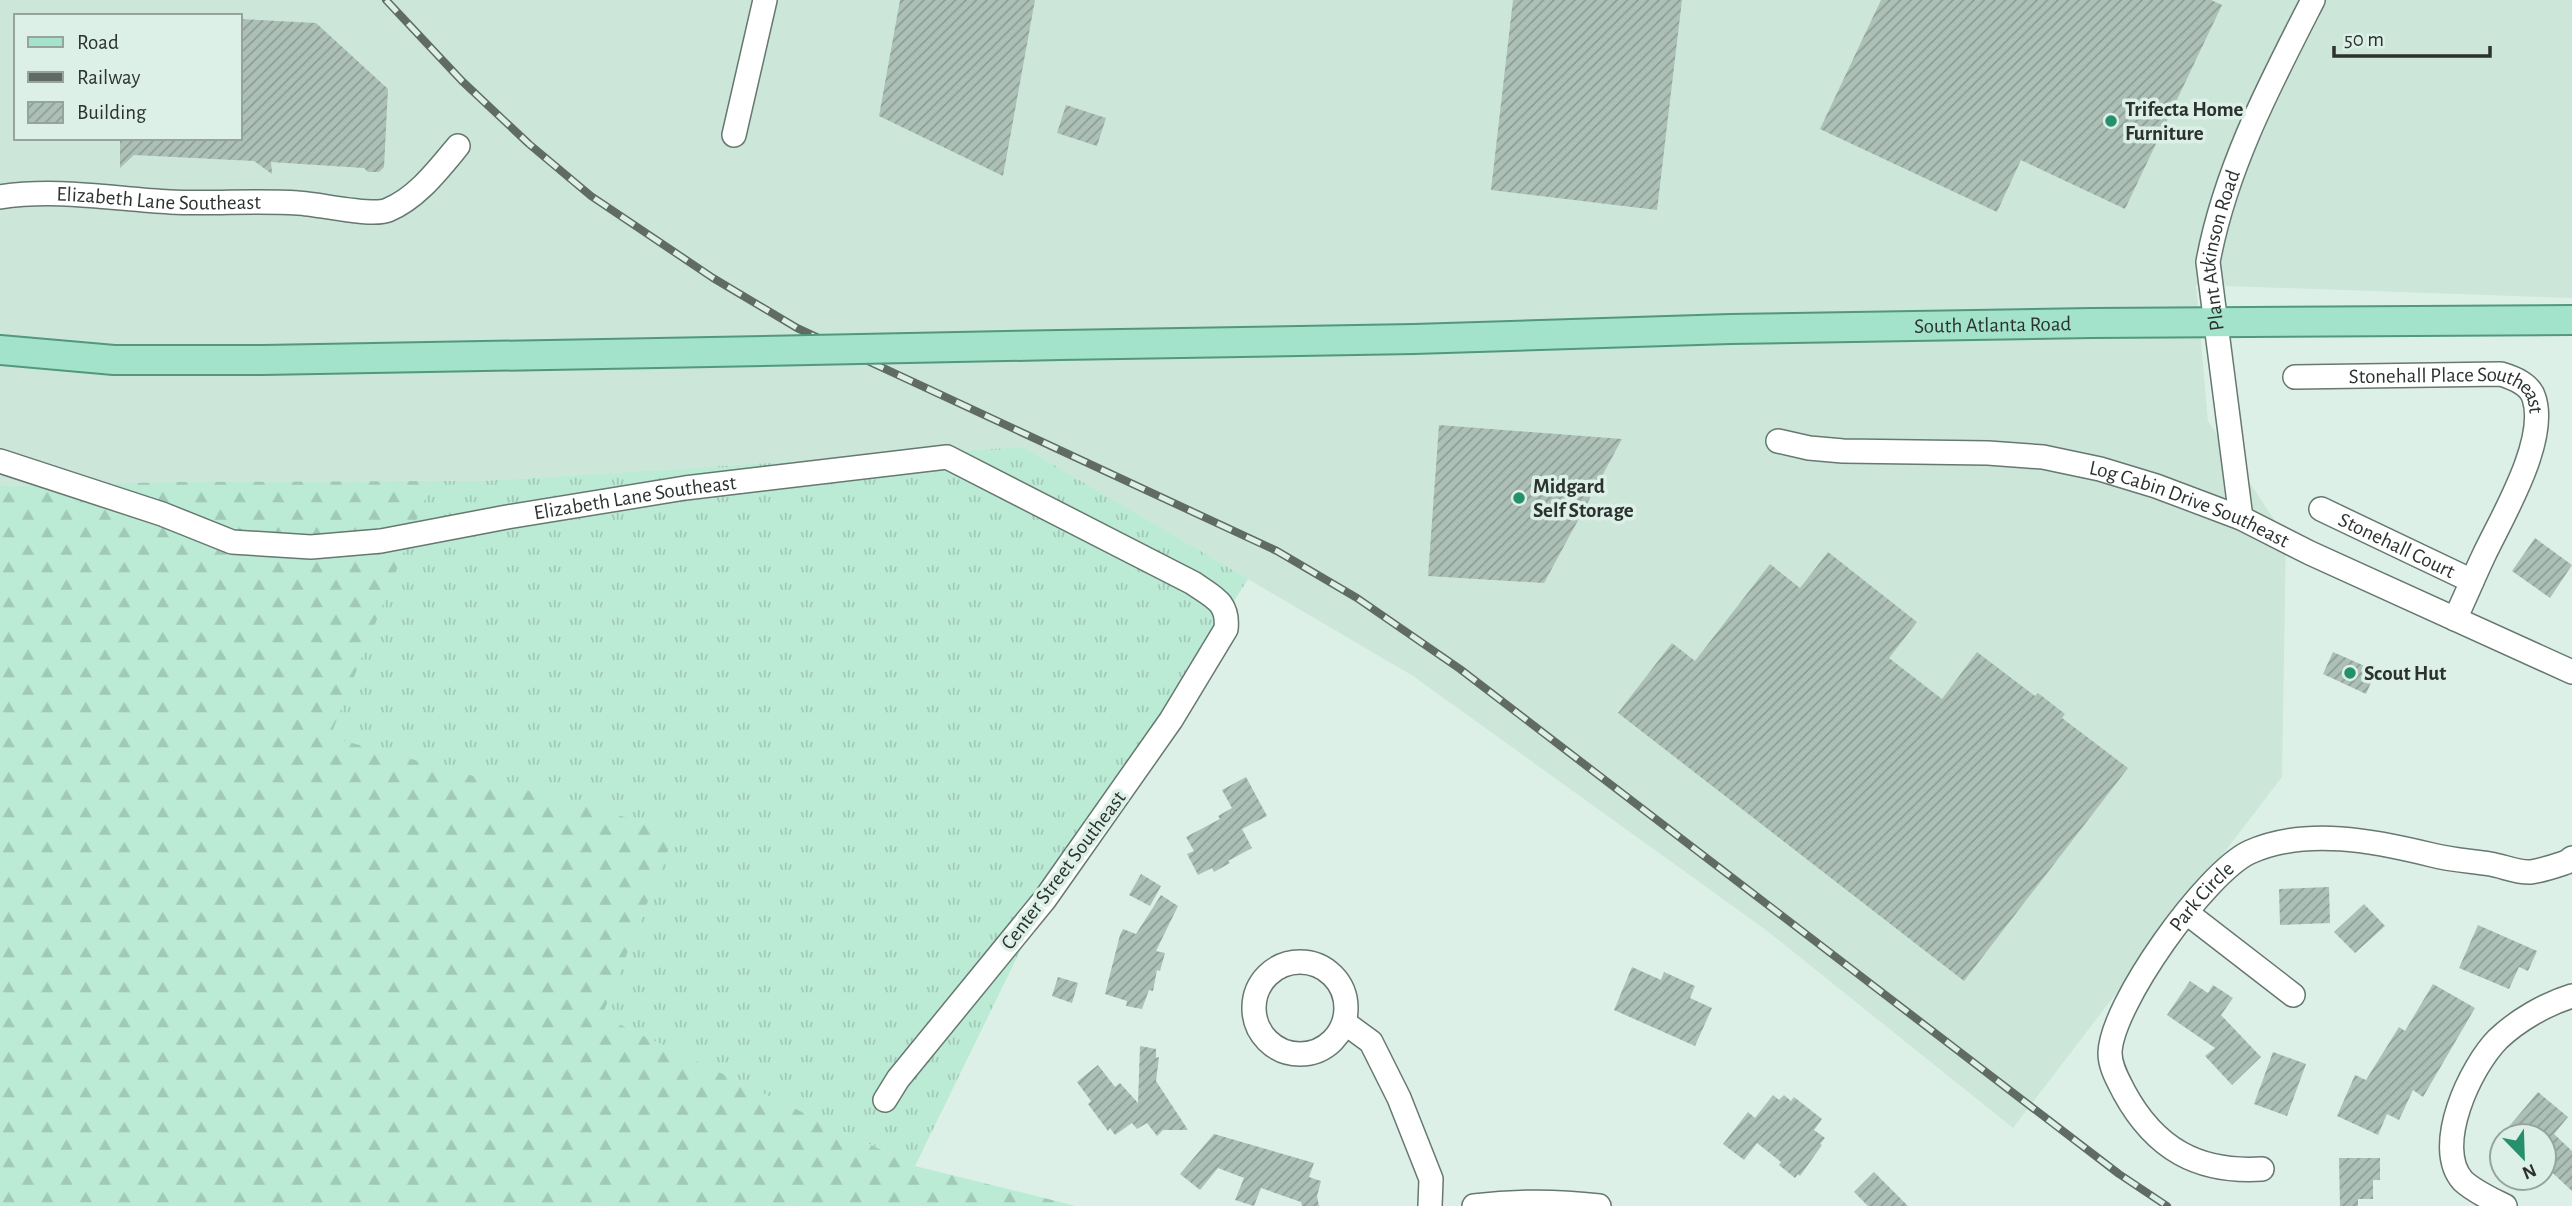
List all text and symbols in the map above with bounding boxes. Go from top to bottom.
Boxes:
legend [14,14,242,140]
scale bar [2334,14,2490,58]
text: 50 m [2344,29,2384,50]
text: Road [77,32,119,53]
text: Railway [77,67,140,88]
place label: Trifecta Home Furniture [2125,99,2244,144]
text: Building [77,102,147,123]
marker: Trifecta Home Furniture [2103,113,2119,129]
street label: Plant Atkinson Road [2197,167,2244,332]
street label: Elizabeth Lane Southeast [56,184,261,214]
street label: South Atlanta Road [1914,313,2072,337]
street label: Stonehall Place Southeast [2349,363,2547,415]
street label: Log Cabin Drive Southeast [2087,457,2293,552]
street label: Elizabeth Lane Southeast [532,472,738,523]
place label: Midgard Self Storage [1533,476,1634,521]
marker: Midgard Self Storage [1511,490,1527,506]
street label: Stonehall Court [2335,509,2458,582]
place label: Scout Hut [2364,663,2446,684]
marker: Scout Hut [2342,665,2358,681]
street label: Center Street Southeast [997,787,1130,953]
street label: Park Circle [2166,858,2238,935]
north arrow [2488,1122,2558,1192]
text: N [2519,1160,2539,1183]

